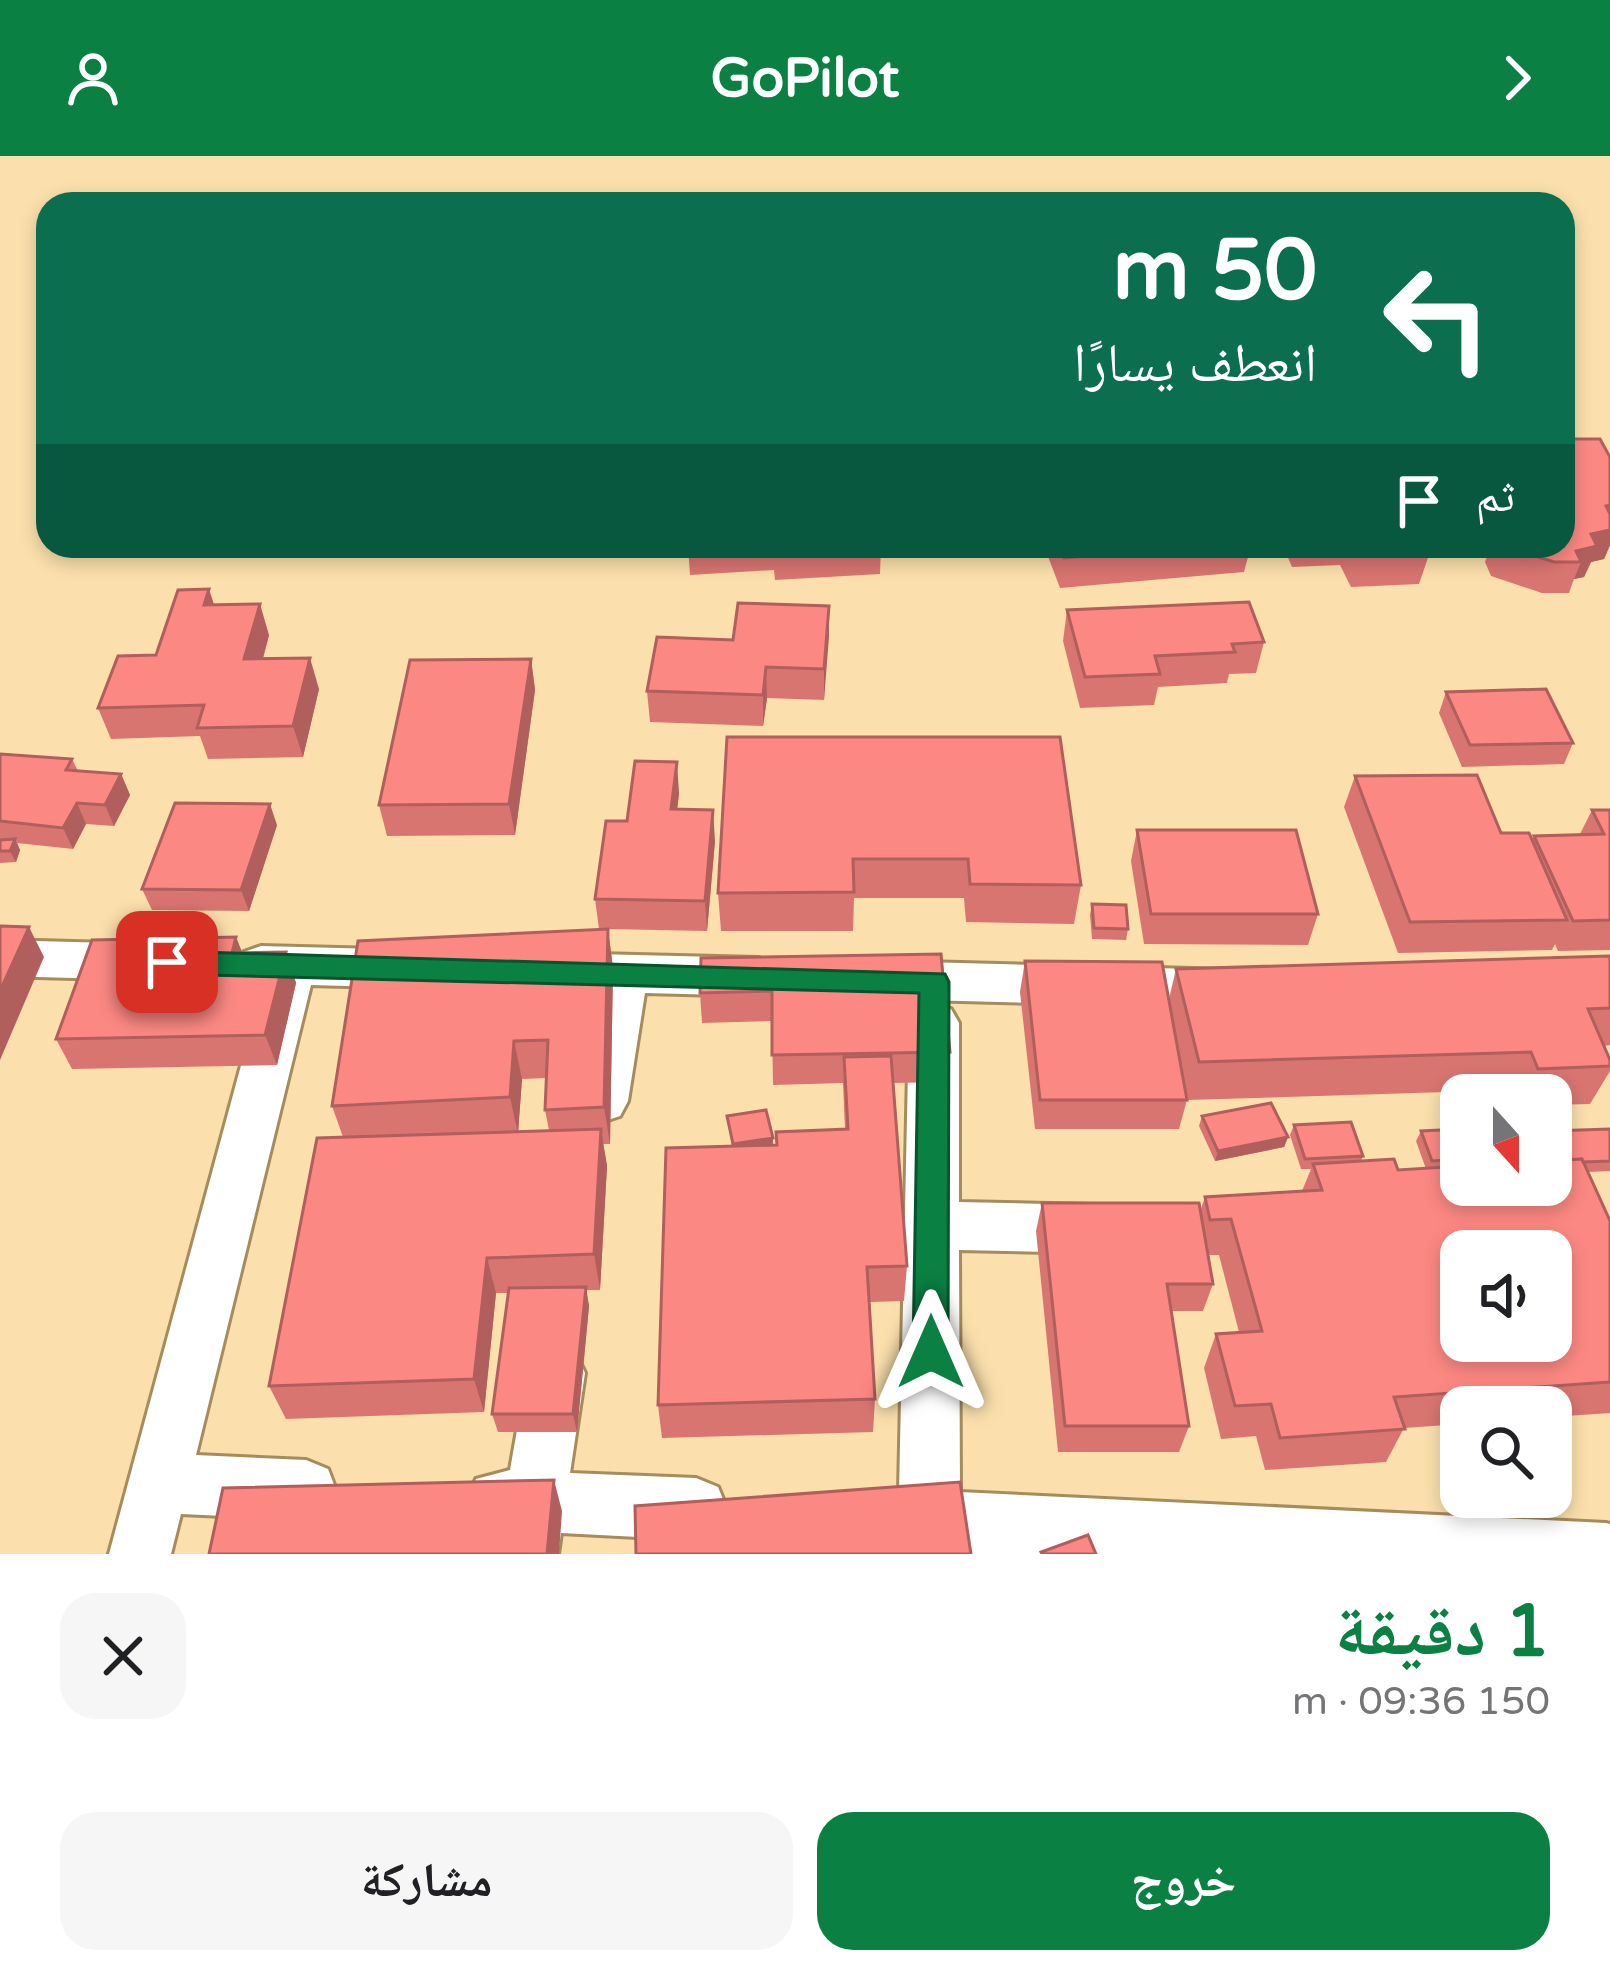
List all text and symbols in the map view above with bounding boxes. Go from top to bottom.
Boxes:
icon: person [60,45,126,111]
icon: forward [1484,45,1550,111]
text: GoPilot [711,46,899,111]
text: 50 m [1113,221,1317,322]
icon: left [1359,240,1515,396]
text: انعطف يسارًا [1073,331,1317,396]
icon: arrive [1386,468,1452,534]
text: ثم [1476,470,1515,524]
pin [116,911,218,1013]
icon: arrive [134,929,200,995]
north arrow [1440,1074,1572,1206]
map controls [1440,1074,1572,1518]
button: sound [1440,1230,1572,1362]
position arrow [868,1289,994,1415]
button: search [1440,1386,1572,1518]
text: 1 دقيقة [1335,1589,1550,1676]
button: close [60,1593,186,1719]
text: 150 m · 09:36 [1292,1678,1550,1725]
button: مشاركة [60,1812,793,1950]
button: خروج [817,1812,1550,1950]

